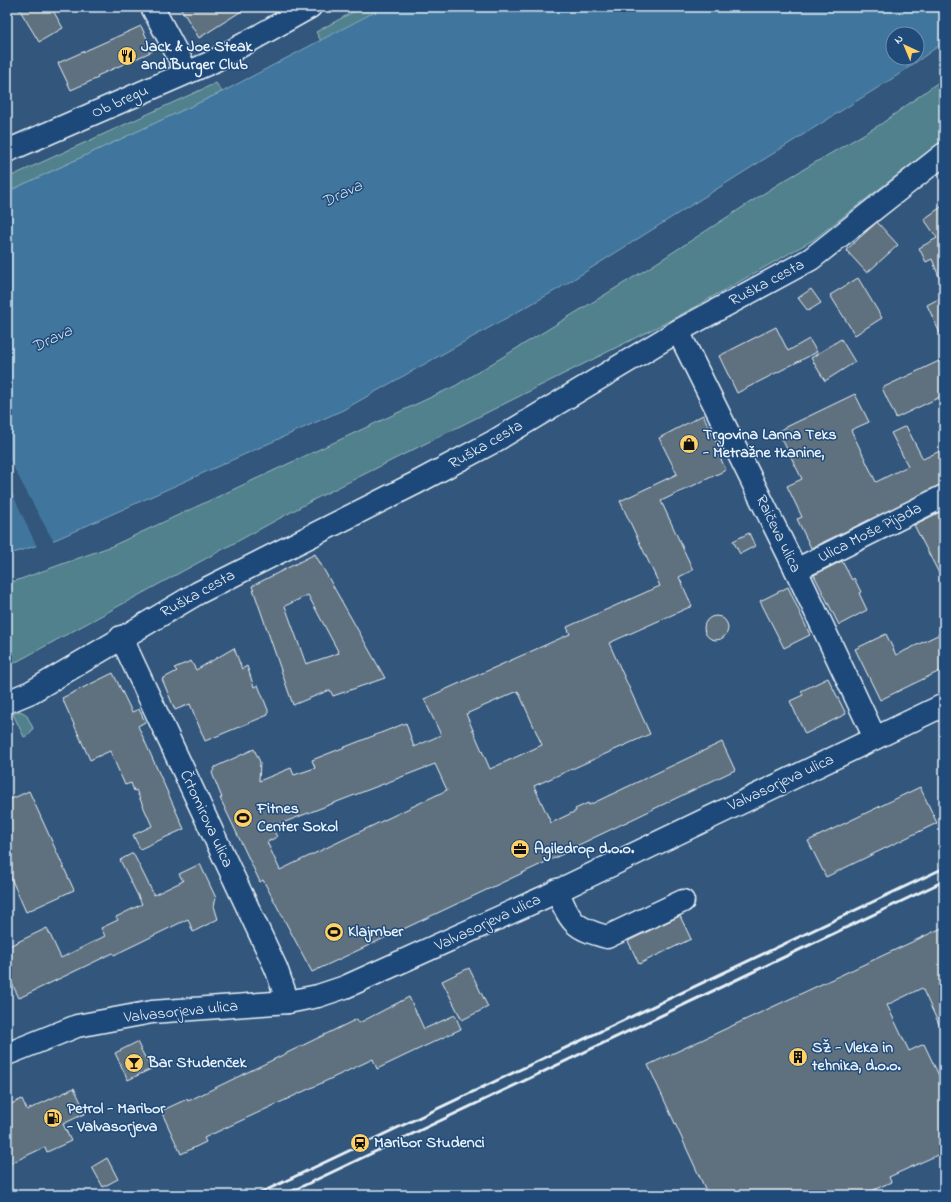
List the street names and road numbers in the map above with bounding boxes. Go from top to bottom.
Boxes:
street label: Ob bregu [88,79,152,125]
street label: Ruška cesta [725,253,809,313]
street label: Ruška cesta [444,414,528,476]
street label: Raičeva ulica [749,491,807,577]
street label: Ulica Moše Pijada [814,497,926,569]
street label: Ruška cesta [156,564,240,624]
street label: Valvasorjeva ulica [723,748,838,819]
street label: Črtomirova ulica [173,766,239,872]
street label: Valvasorjeva ulica [430,888,545,959]
street label: Valvasorjeva ulica [122,994,239,1030]

